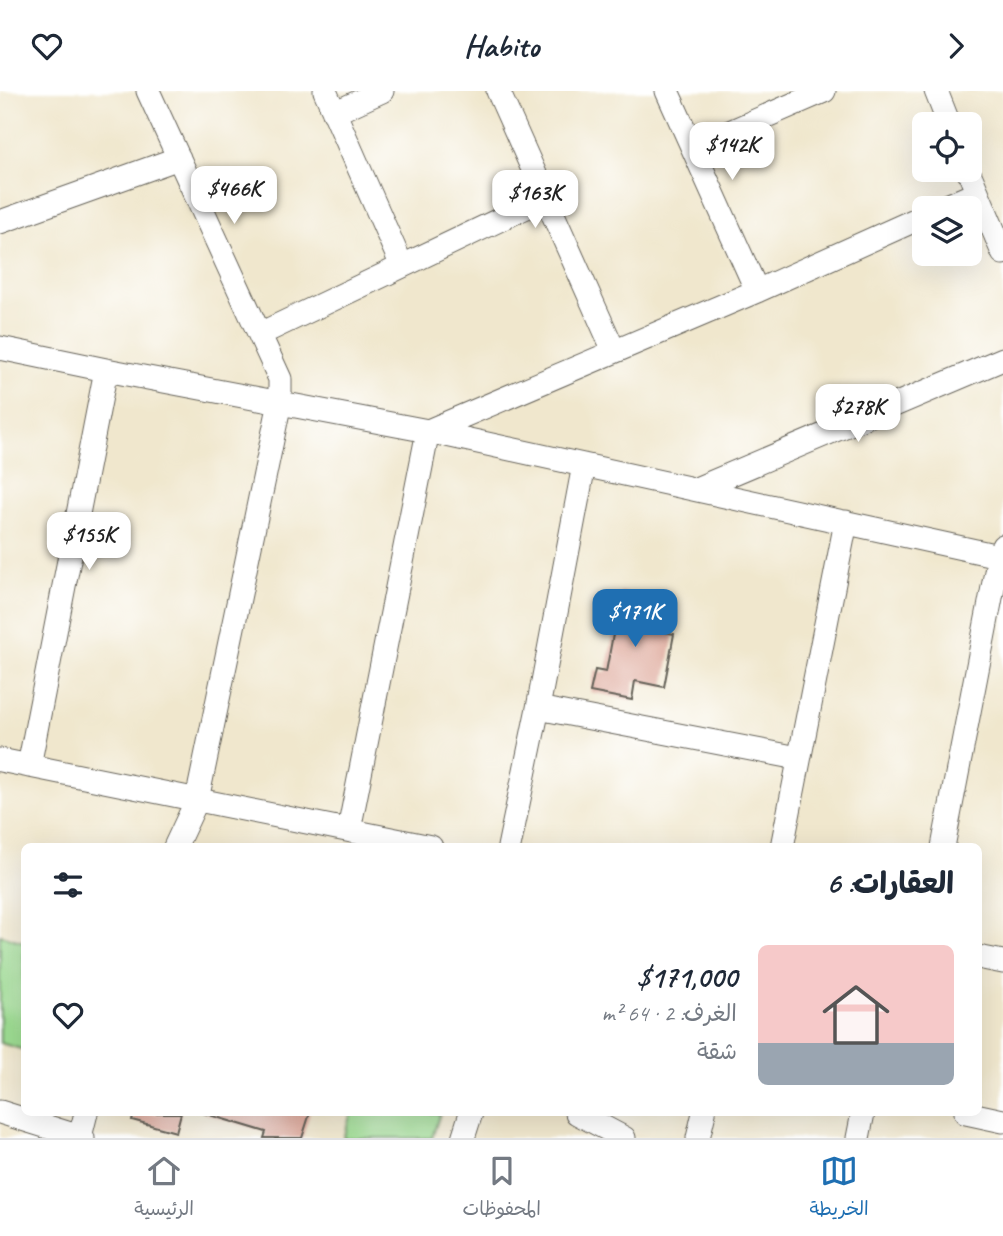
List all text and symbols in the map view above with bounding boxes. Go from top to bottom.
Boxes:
text: Habito [464,25,539,66]
icon: heart [28,27,66,65]
icon: forward [937,27,975,65]
map controls [912,112,982,266]
button: locate [912,112,982,182]
pin: $142K [683,123,781,182]
text: $142K [705,130,759,159]
pin: $466K [185,167,283,226]
pin: $163K [486,171,584,230]
text: $466K [207,174,261,203]
text: $163K [508,178,562,207]
button: layers [912,196,982,266]
pin: $278K [809,385,907,444]
text: $278K [832,392,885,421]
pin: $155K [40,512,138,572]
text: $155K [63,520,115,549]
pin: $171K [586,589,684,649]
text: $171K [609,597,662,626]
text: العقارات: 6 [826,864,954,902]
icon: filters [49,866,87,904]
text: $171,000 [637,958,737,996]
icon: home [814,973,898,1057]
icon: heart [49,996,87,1034]
text: الغرف: 2 · 64 m² [602,999,737,1028]
text: شقة [697,1037,737,1066]
tab: الرئيسية [134,1152,194,1225]
tab: المحفوظات [463,1152,541,1225]
tab: الخريطة [809,1152,869,1225]

